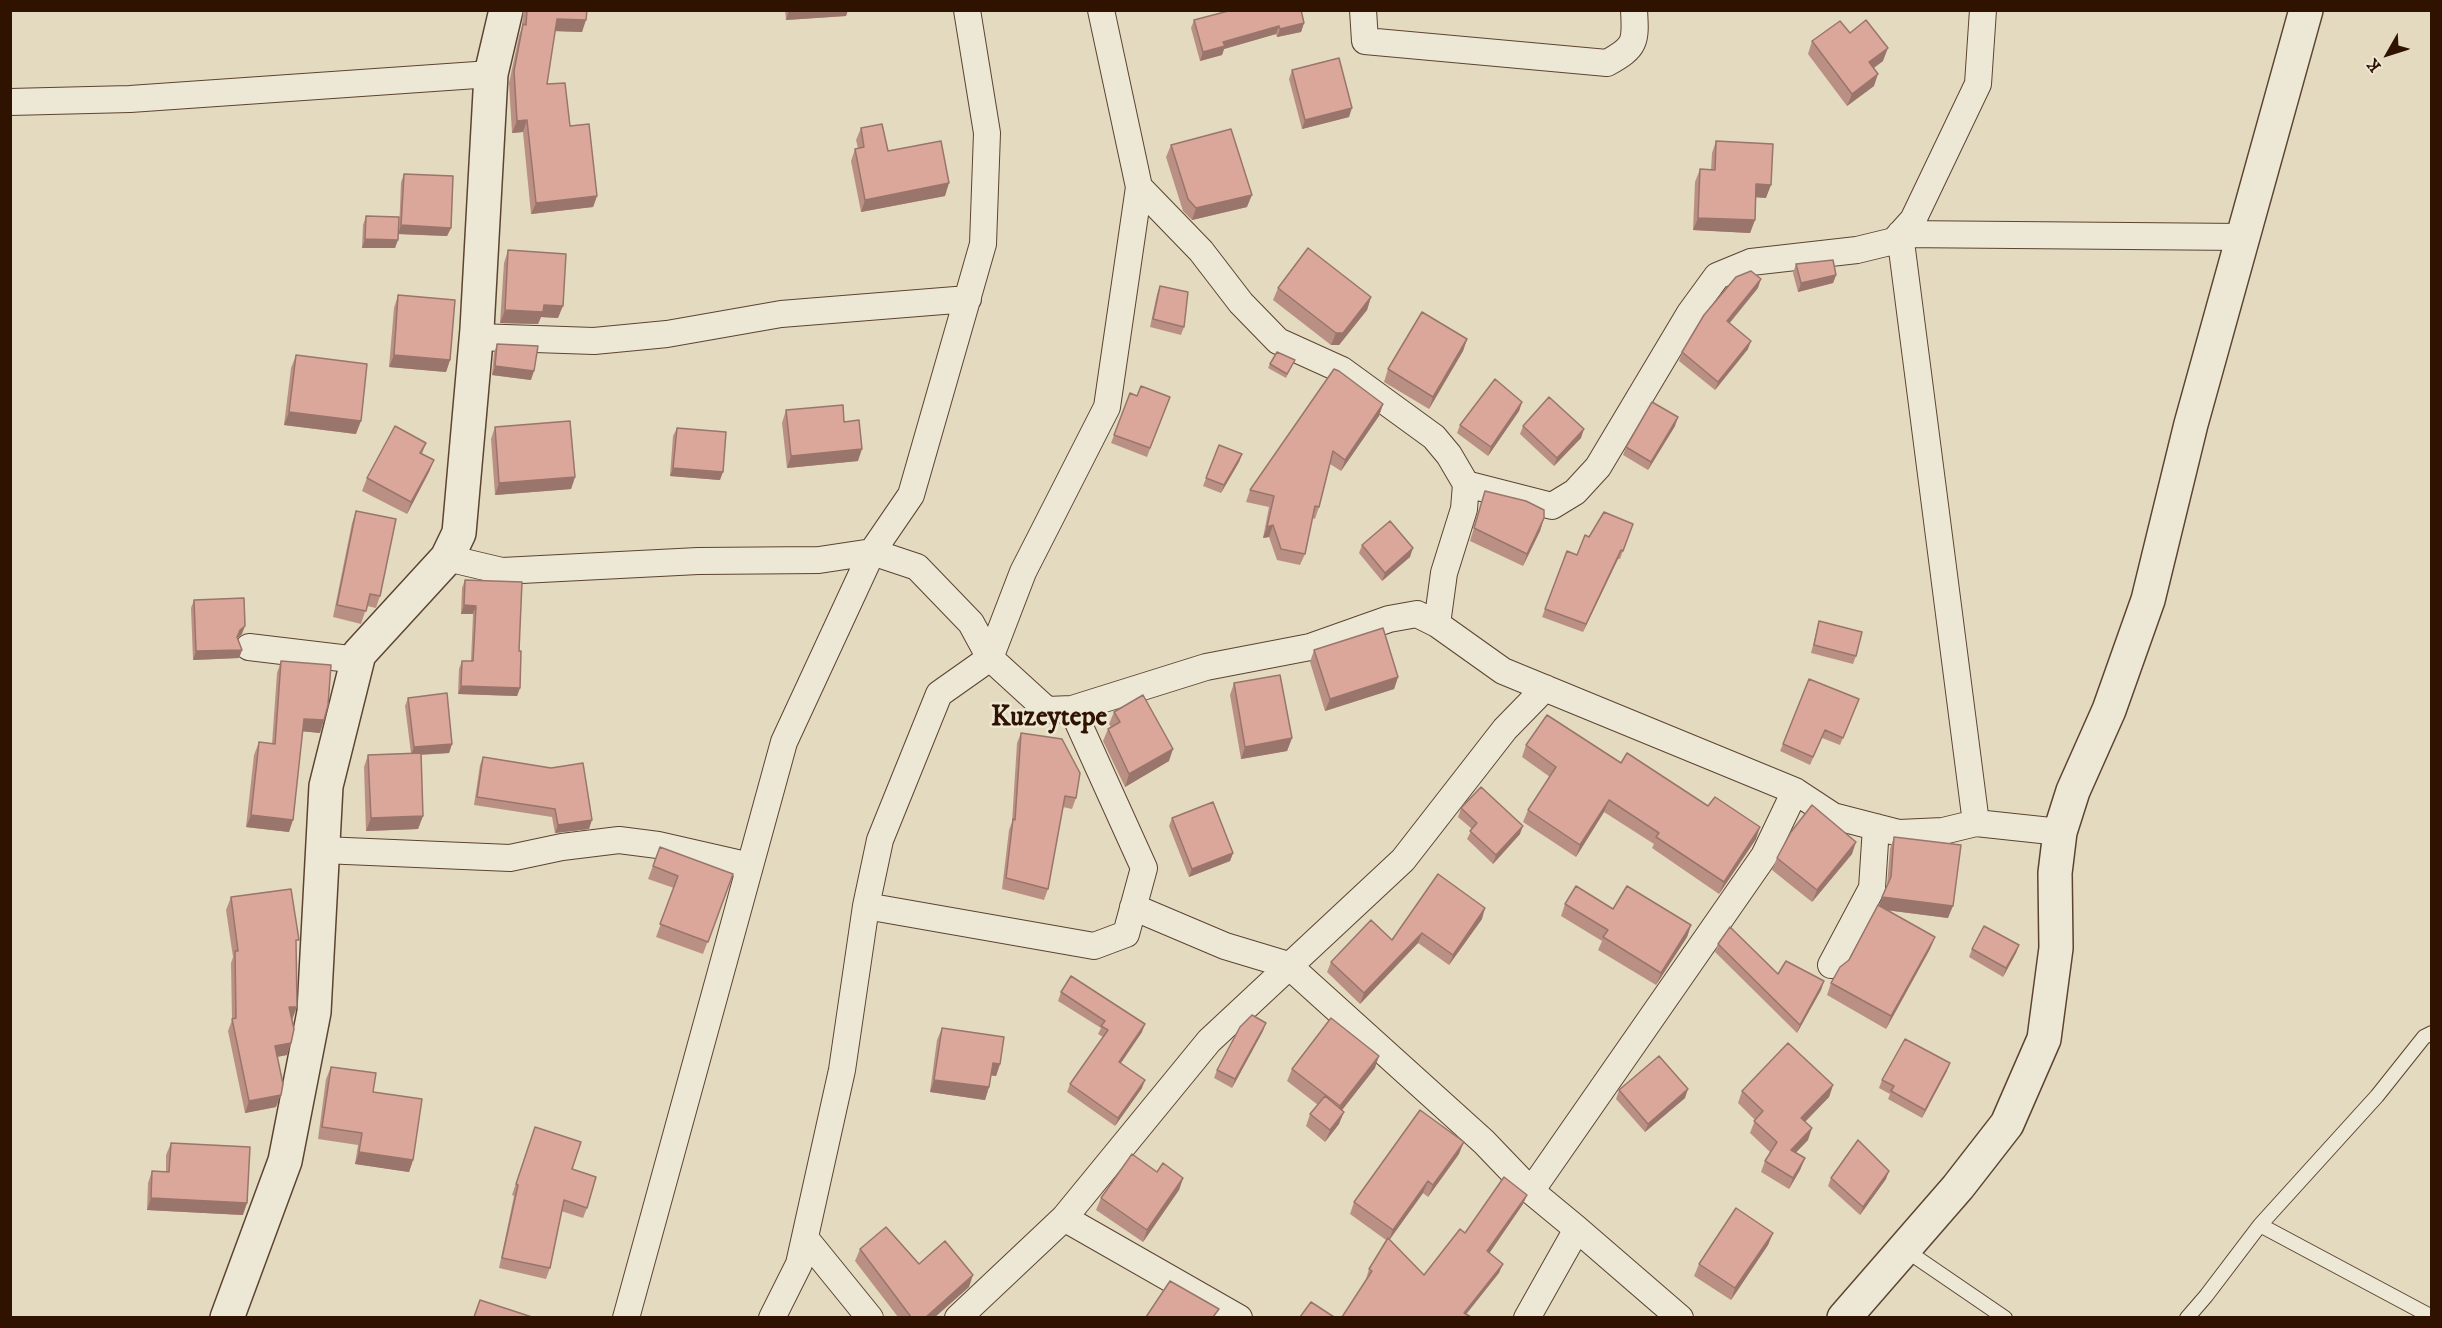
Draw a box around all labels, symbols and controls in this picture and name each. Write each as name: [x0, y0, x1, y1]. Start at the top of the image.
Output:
north arrow: [2358, 24, 2418, 84]
text: K: [2363, 55, 2385, 76]
district label: Kuzeytepe: [991, 702, 1107, 736]

